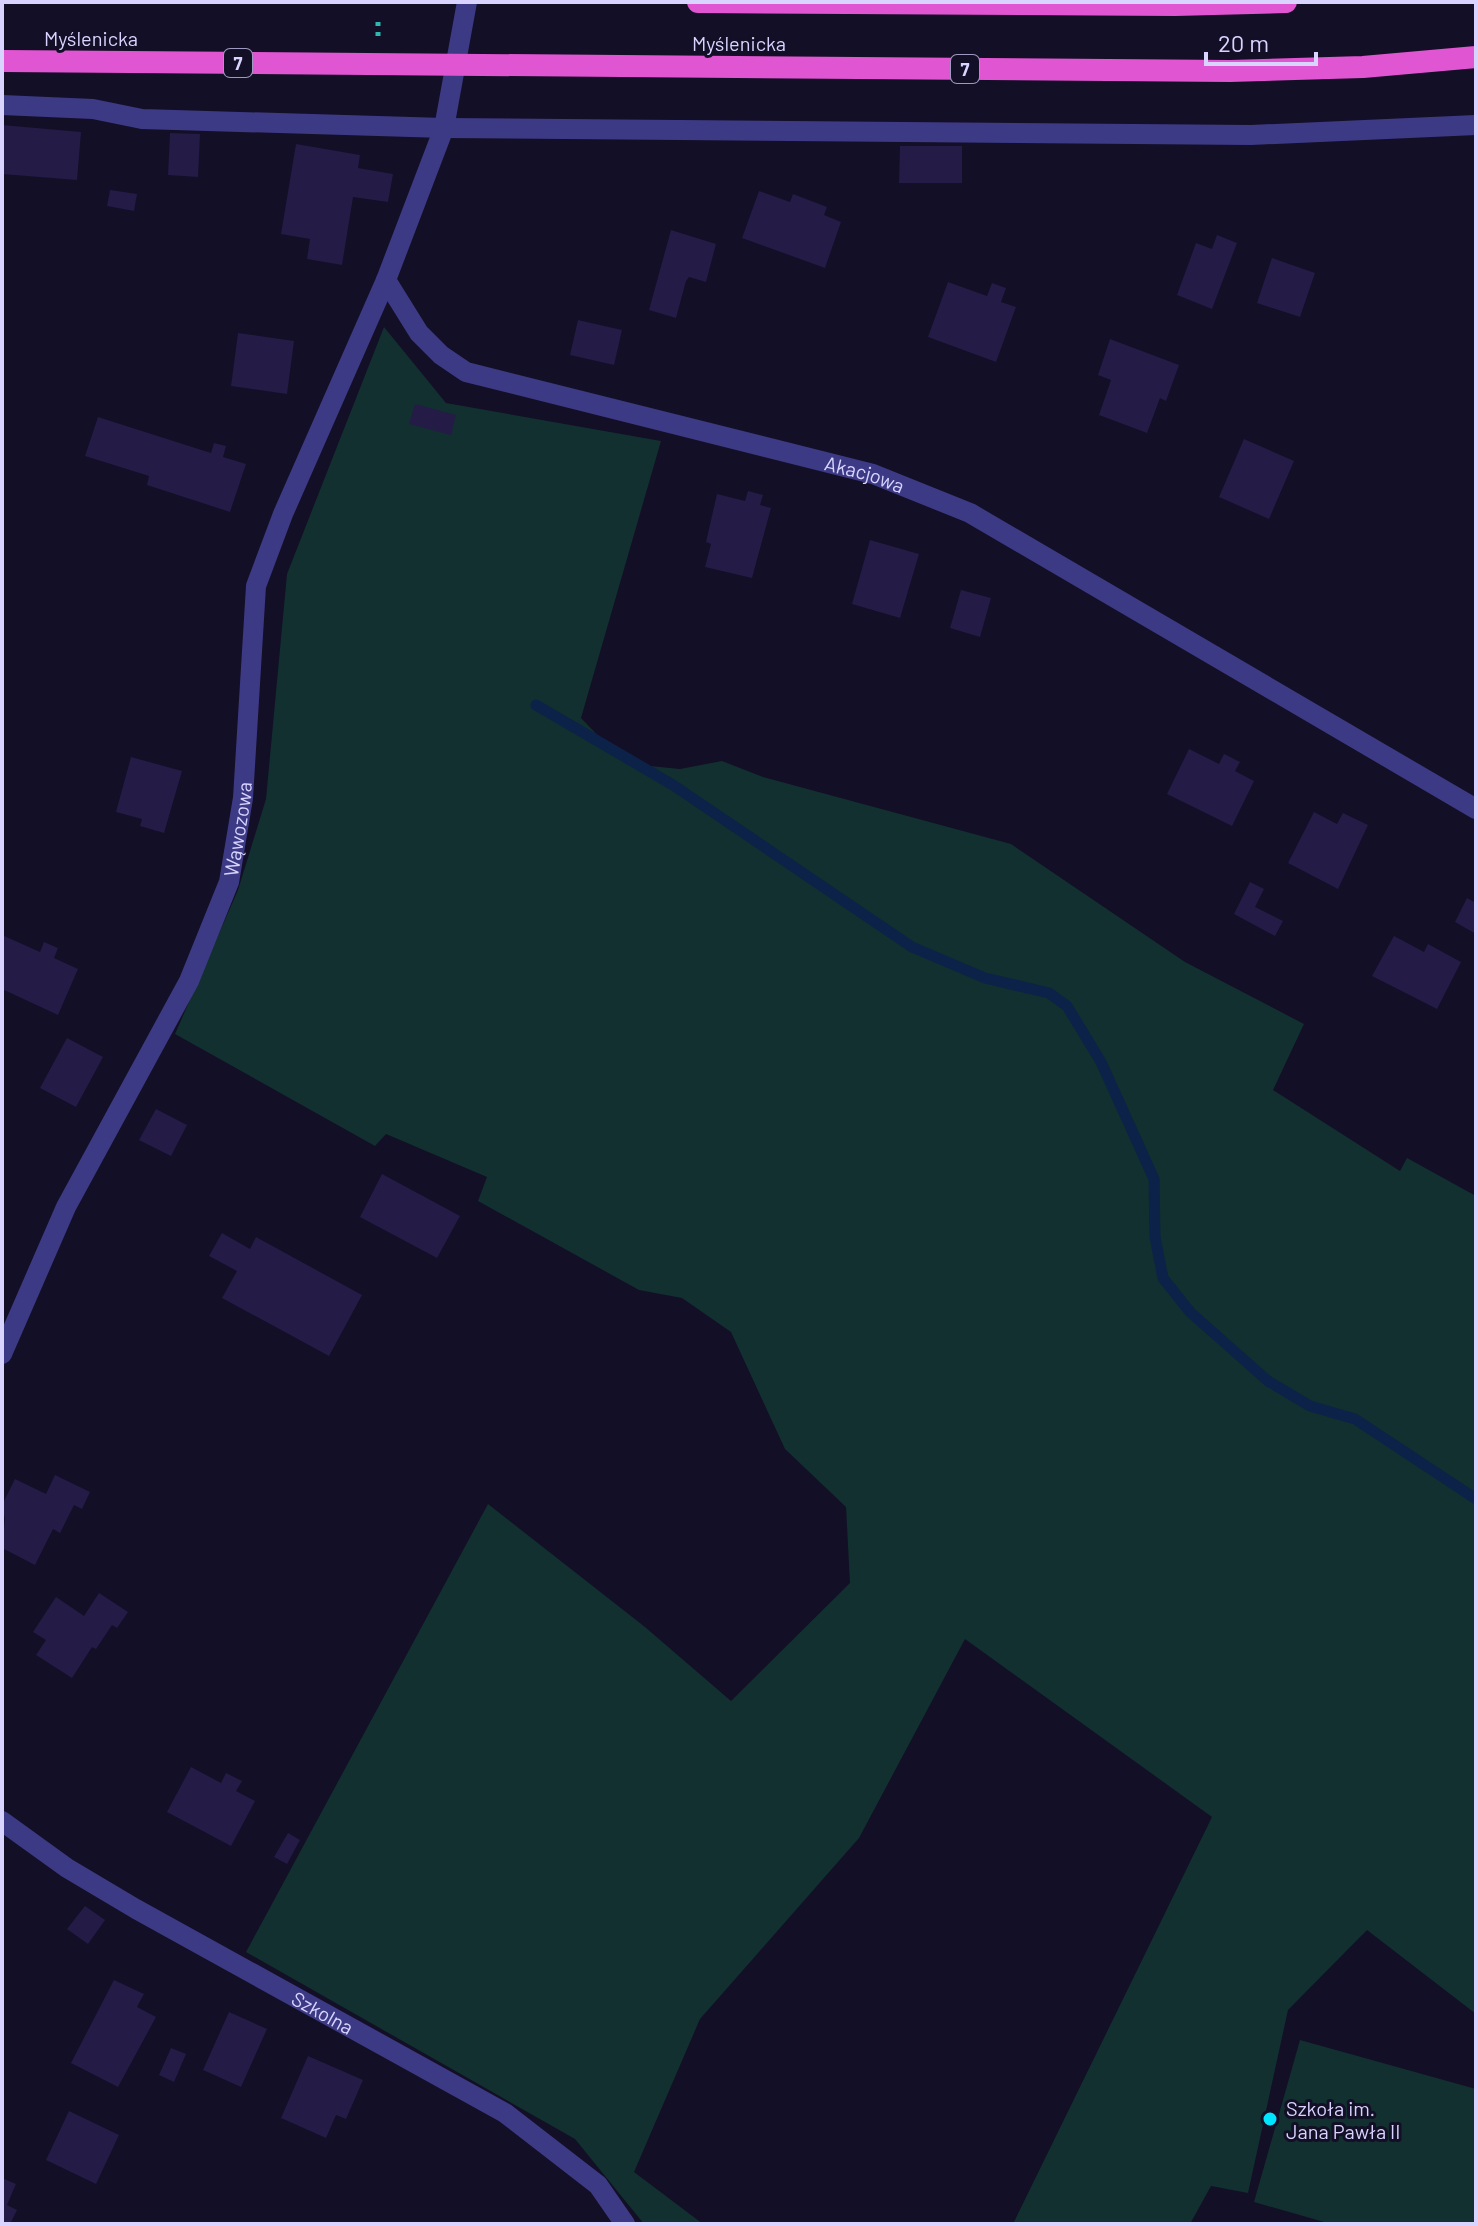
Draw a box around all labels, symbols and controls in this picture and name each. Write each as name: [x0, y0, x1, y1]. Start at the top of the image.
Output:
scale bar: [1206, 16, 1316, 66]
street label: Myślenicka: [44, 26, 138, 50]
text: 20 m: [1218, 28, 1269, 57]
street label: Myślenicka: [692, 31, 786, 55]
road number: 7: [224, 49, 252, 77]
road number: 7: [951, 55, 979, 83]
street label: Akacjowa: [822, 450, 908, 497]
street label: Wąwozowa: [218, 781, 256, 878]
street label: Szkolna: [288, 1986, 358, 2039]
place label: Szkoła im. Jana Pawła II: [1286, 2096, 1400, 2143]
marker: Szkoła im. Jana Pawła II: [1261, 2110, 1279, 2128]

